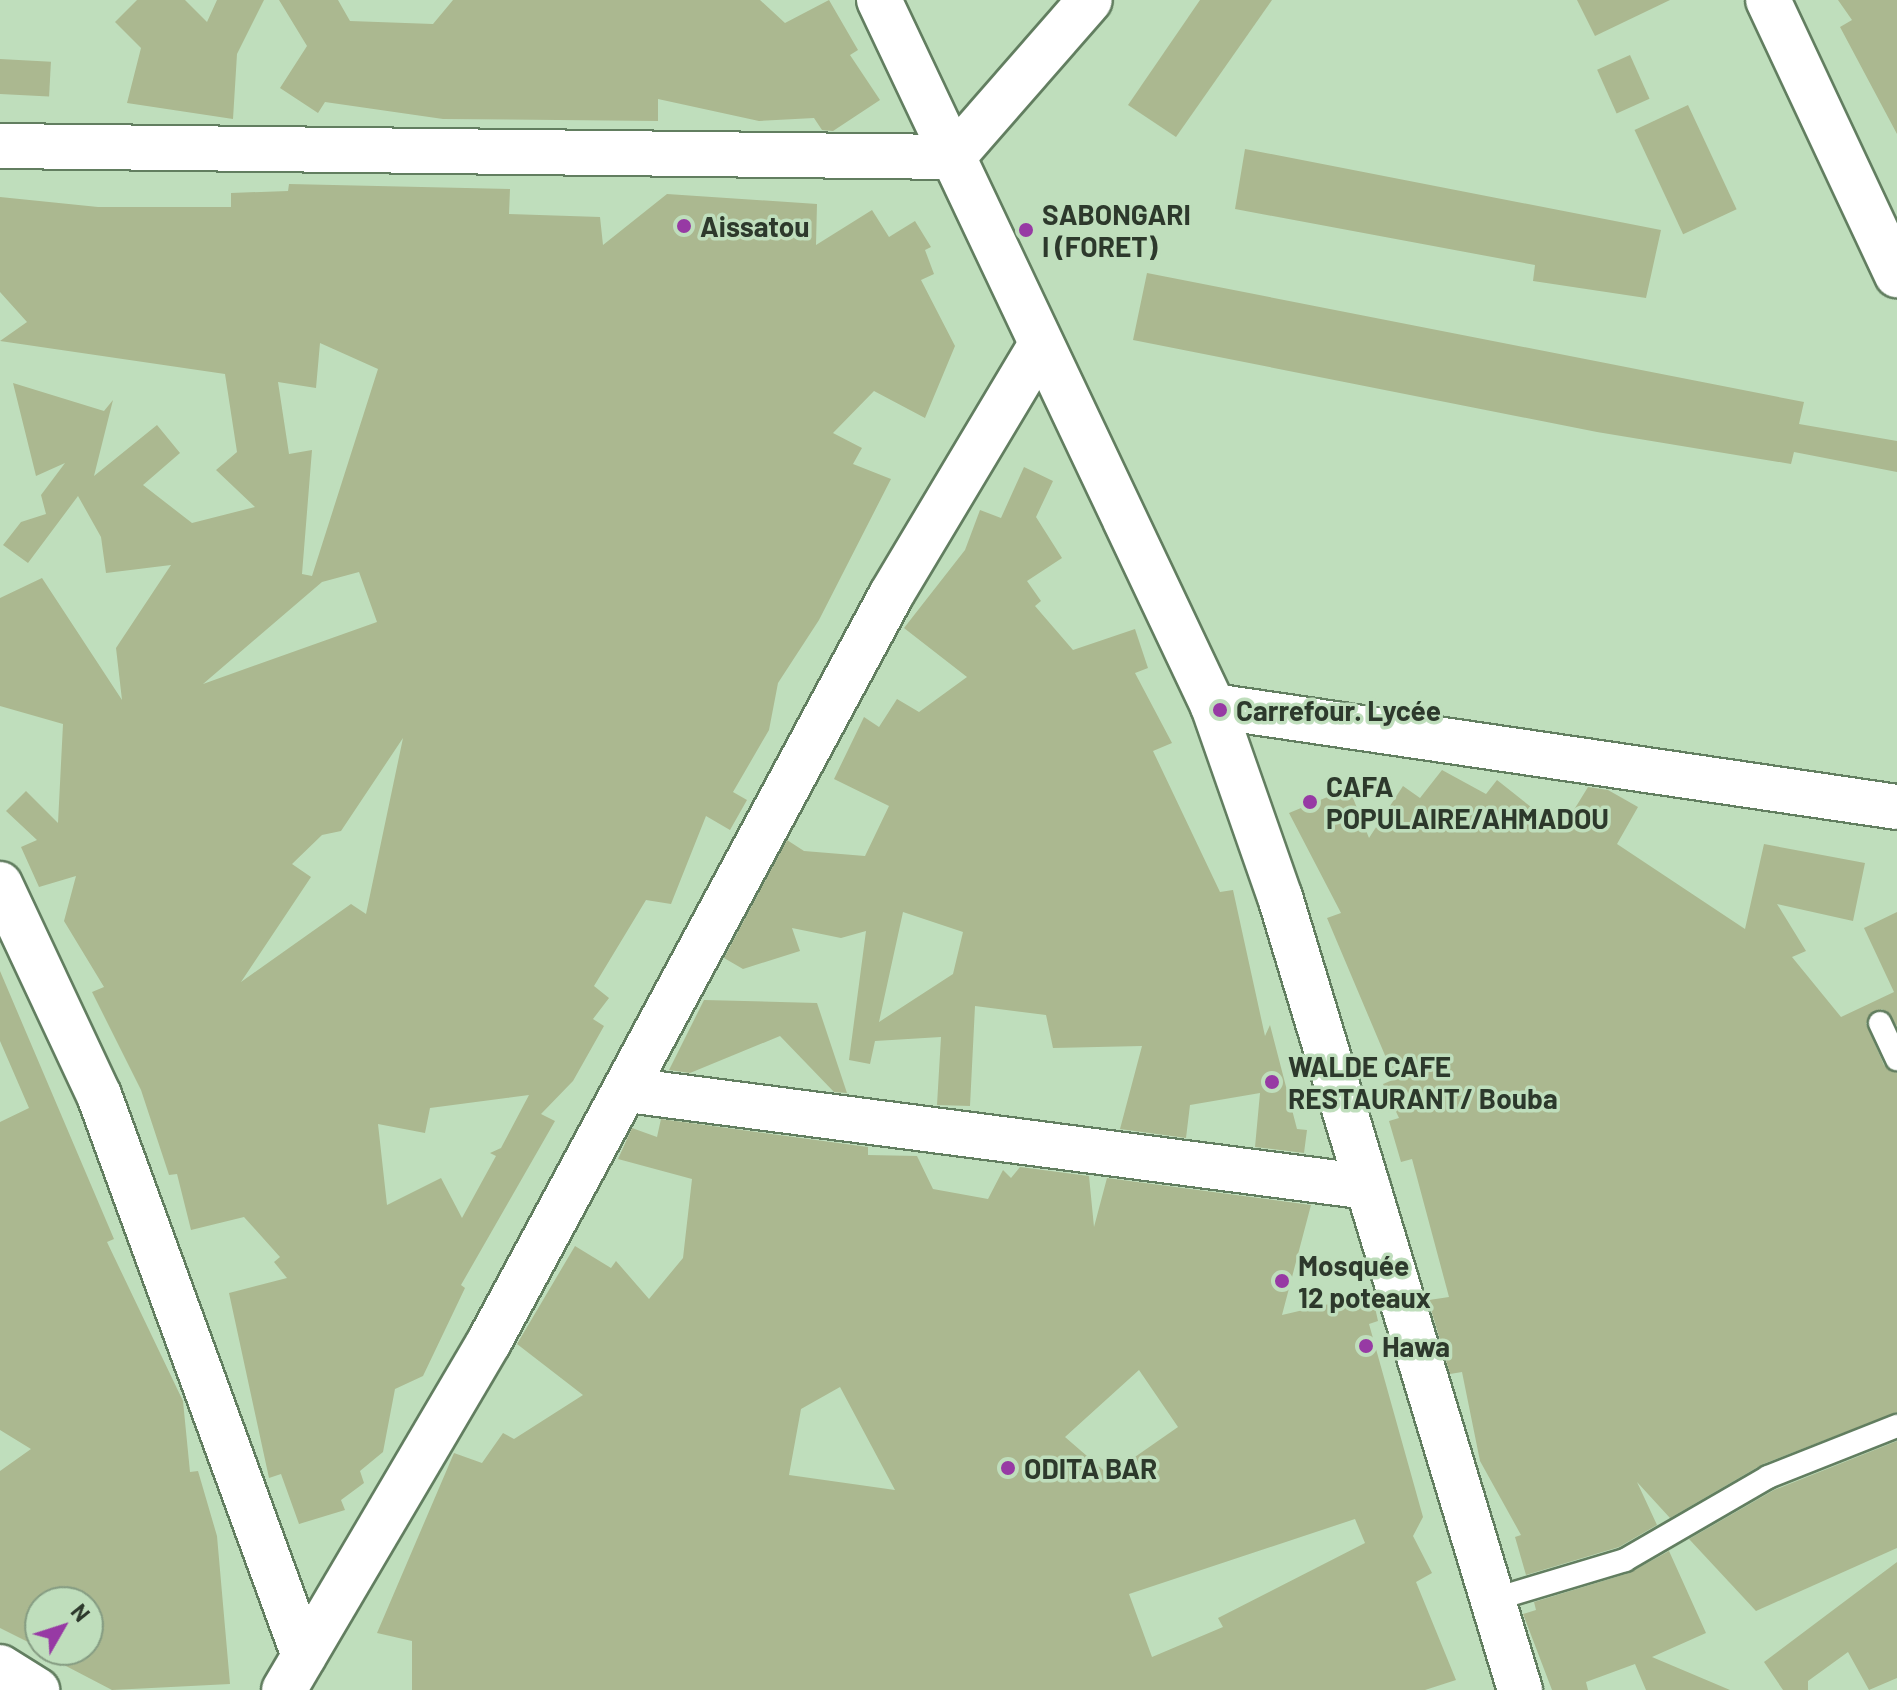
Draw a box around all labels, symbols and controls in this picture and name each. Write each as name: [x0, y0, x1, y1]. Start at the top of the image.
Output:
place label: SABONGARI I (FORET): [1042, 197, 1191, 263]
place label: Aissatou: [700, 209, 810, 243]
marker: Aissatou: [675, 217, 693, 235]
marker: SABONGARI I (FORET): [1017, 221, 1035, 239]
place label: Carrefour. Lycée: [1236, 693, 1441, 727]
marker: Carrefour. Lycée: [1211, 701, 1229, 719]
place label: CAFA POPULAIRE/AHMADOU: [1326, 769, 1609, 835]
marker: CAFA POPULAIRE/AHMADOU: [1301, 793, 1319, 811]
place label: WALDE CAFE RESTAURANT/ Bouba: [1288, 1049, 1558, 1115]
marker: WALDE CAFE RESTAURANT/ Bouba: [1263, 1073, 1281, 1091]
place label: Mosquée 12 poteaux: [1298, 1248, 1431, 1314]
marker: Mosquée 12 poteaux: [1273, 1272, 1291, 1290]
place label: Hawa: [1382, 1329, 1450, 1363]
marker: Hawa: [1357, 1337, 1375, 1355]
place label: ODITA BAR: [1024, 1451, 1157, 1485]
marker: ODITA BAR: [999, 1459, 1017, 1477]
north arrow: [24, 1586, 104, 1666]
text: N: [66, 1598, 96, 1626]

